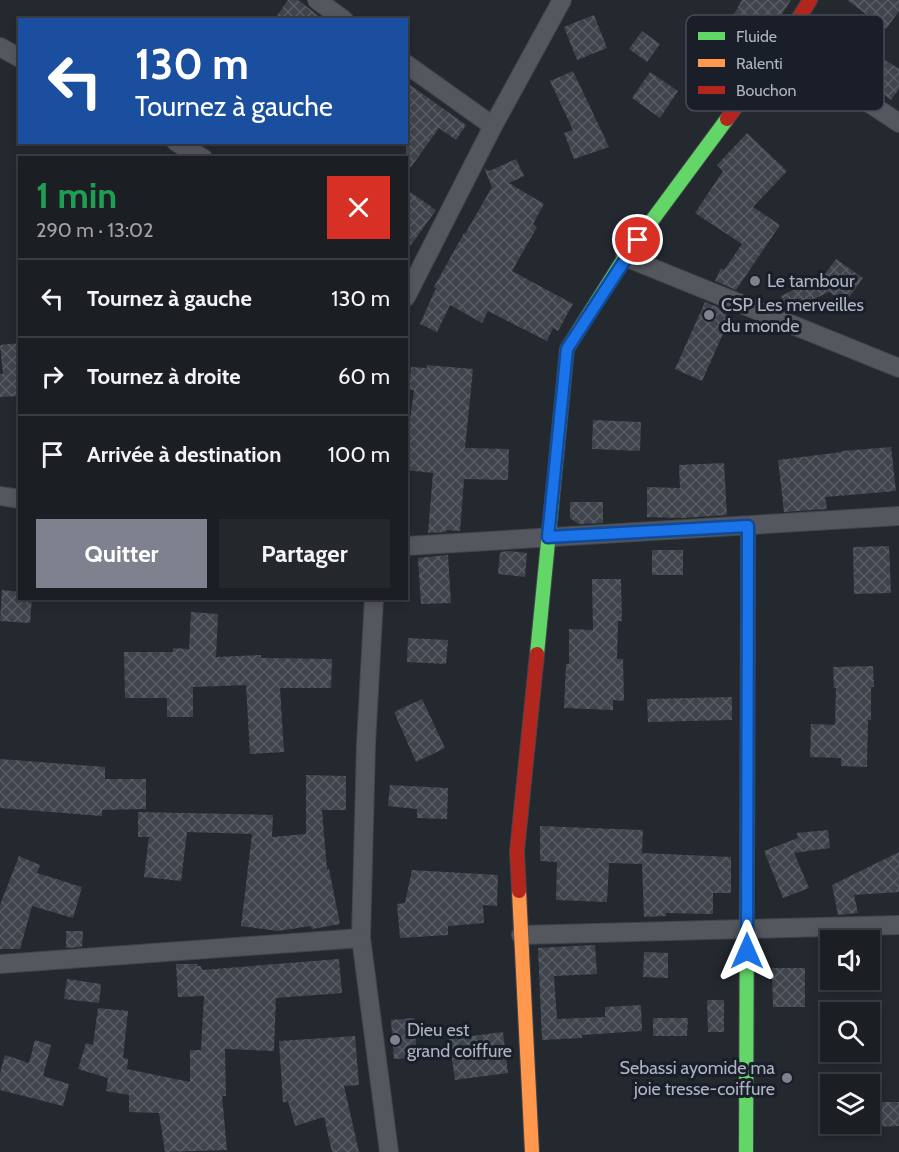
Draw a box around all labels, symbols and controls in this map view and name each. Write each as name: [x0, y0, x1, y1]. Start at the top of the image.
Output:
legend: [686, 15, 884, 111]
text: Fluide: [736, 27, 777, 46]
text: 130 m: [135, 38, 249, 90]
icon: left: [36, 42, 114, 120]
text: Ralenti: [736, 54, 783, 73]
text: Bouchon: [736, 81, 796, 100]
text: Tournez à gauche: [135, 90, 333, 123]
text: 1 min: [36, 173, 117, 217]
button: close: [327, 176, 390, 239]
pin: [612, 214, 663, 265]
text: 290 m · 13:02: [36, 218, 154, 242]
icon: arrive: [621, 223, 654, 256]
place label: Le tambour: [767, 270, 855, 292]
marker: Le tambour: [748, 274, 762, 288]
icon: left: [36, 282, 69, 315]
text: Tournez à gauche: [87, 285, 252, 312]
text: 130 m: [331, 285, 390, 312]
place label: CSP Les merveilles du monde: [721, 294, 864, 337]
marker: CSP Les merveilles du monde: [702, 308, 716, 322]
icon: right: [36, 360, 69, 393]
text: Tournez à droite: [87, 363, 241, 390]
text: 60 m: [338, 363, 390, 390]
icon: arrive: [36, 438, 69, 471]
text: Arrivée à destination: [87, 441, 281, 468]
text: 100 m: [328, 441, 390, 468]
button: Quitter: [36, 519, 207, 588]
button: Partager: [219, 519, 390, 588]
position arrow: [715, 919, 779, 983]
map controls: [820, 930, 880, 1134]
button: sound: [820, 930, 880, 990]
button: search: [820, 1002, 880, 1062]
place label: Dieu est grand coiffure: [407, 1019, 512, 1062]
marker: Dieu est grand coiffure: [388, 1033, 402, 1047]
place label: Sebassi ayomide ma joie tresse-coiffure: [619, 1057, 775, 1100]
marker: Sebassi ayomide ma joie tresse-coiffure: [780, 1071, 794, 1085]
button: layers: [820, 1074, 880, 1134]

